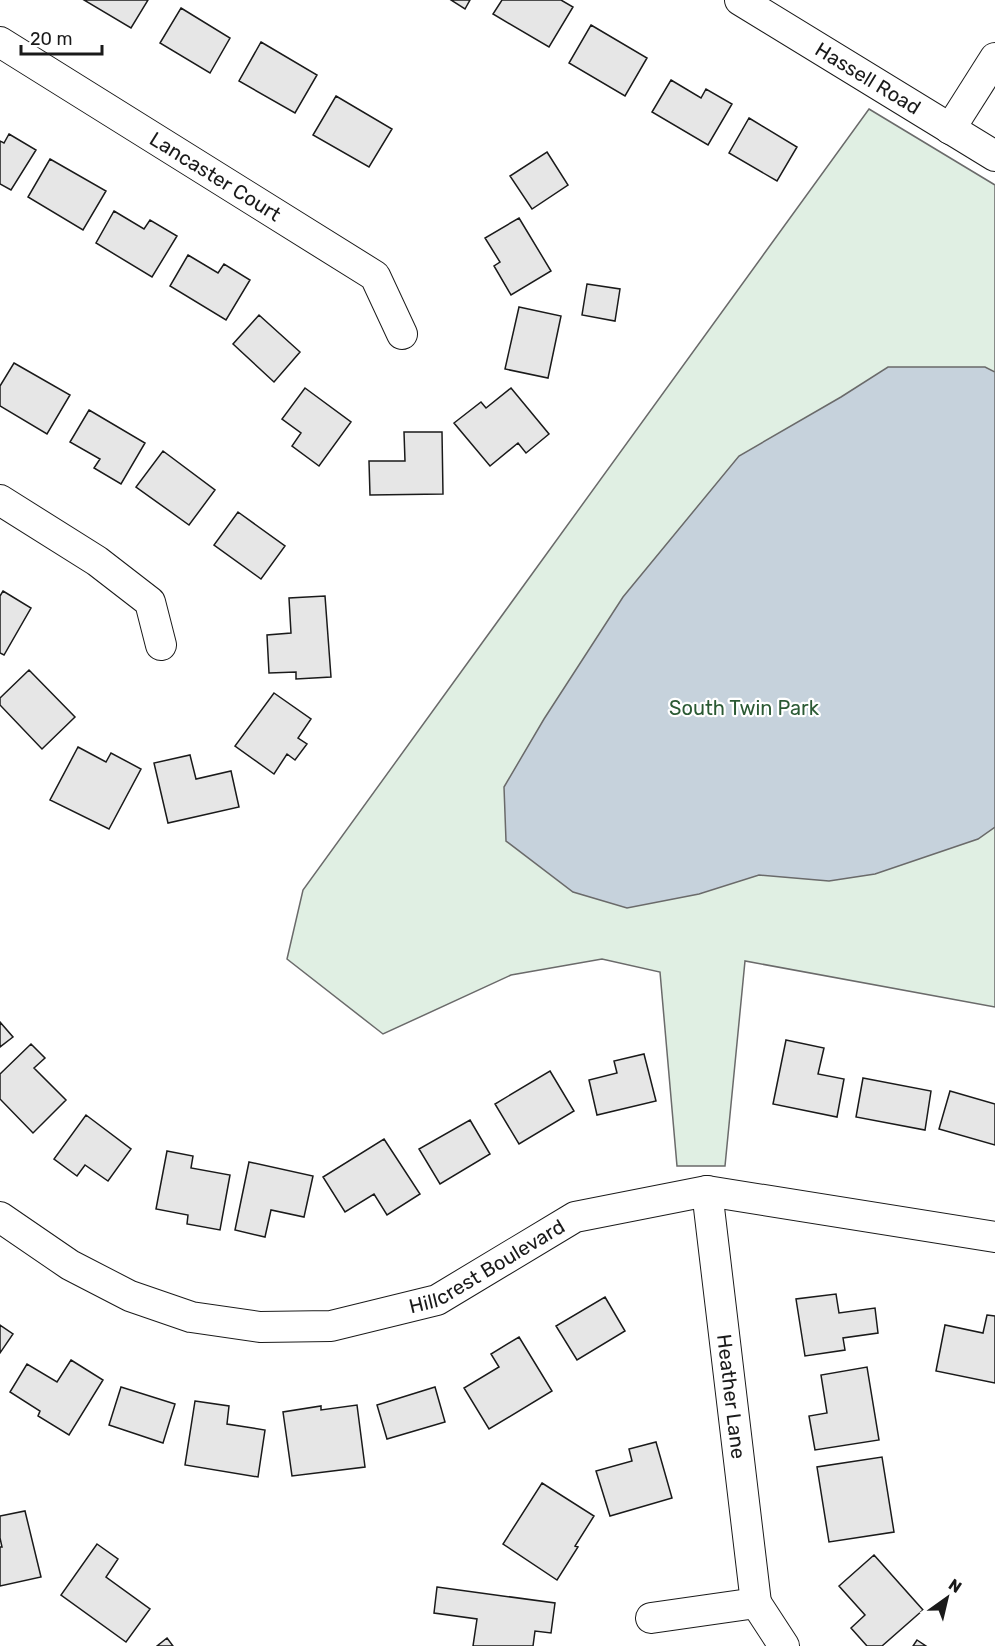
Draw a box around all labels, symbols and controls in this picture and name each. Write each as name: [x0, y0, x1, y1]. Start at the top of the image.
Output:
scale bar: [21, 18, 102, 56]
text: 20 m: [30, 28, 72, 50]
street label: Hassell Road: [811, 37, 925, 120]
street label: Lancaster Court: [145, 127, 286, 226]
park label: South Twin Park: [669, 696, 820, 720]
street label: Hillcrest Boulevard: [407, 1214, 569, 1318]
street label: Heather Lane: [712, 1333, 751, 1460]
north arrow: [917, 1568, 977, 1628]
text: N: [945, 1575, 965, 1597]

